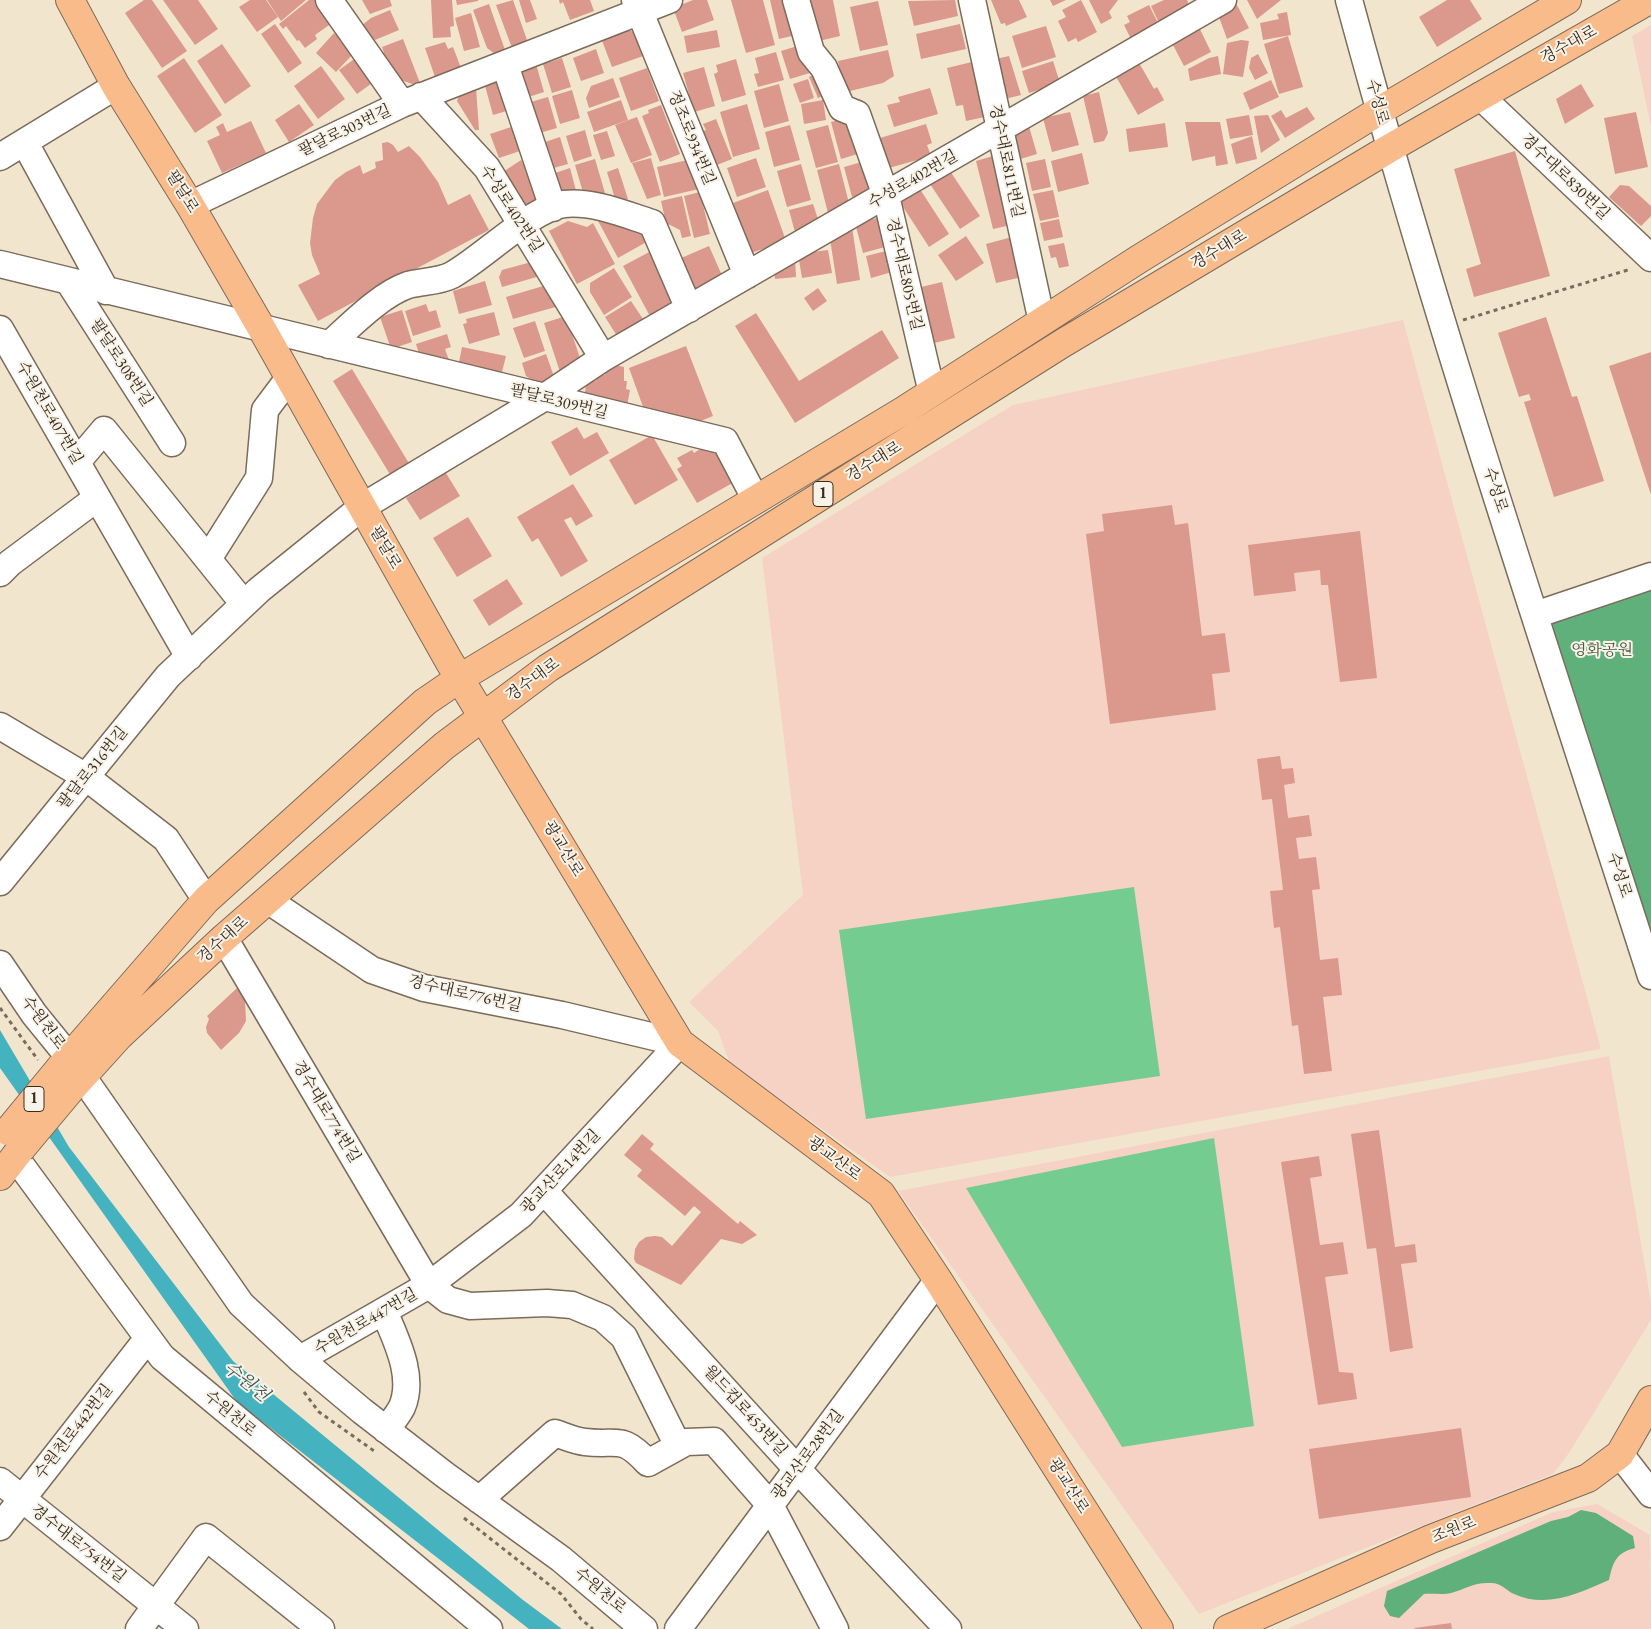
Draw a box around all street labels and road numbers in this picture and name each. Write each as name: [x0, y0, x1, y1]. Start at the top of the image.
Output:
street label: 경수대로: [1537, 22, 1601, 68]
street label: 수성로: [1362, 77, 1392, 127]
street label: 정조로934번길: [663, 88, 719, 188]
street label: 팔달로303번길: [295, 101, 395, 161]
street label: 경수대로811번길: [985, 102, 1027, 220]
street label: 경수대로830번길: [1517, 130, 1613, 224]
street label: 수성로402번길: [865, 147, 961, 213]
street label: 수성로402번길: [476, 162, 546, 256]
street label: 팔달로: [162, 167, 202, 217]
street label: 경수대로805번길: [882, 215, 926, 333]
street label: 경수대로: [1188, 226, 1250, 274]
street label: 팔달로308번길: [86, 316, 156, 410]
street label: 수원천로407번길: [12, 358, 86, 468]
street label: 팔달로309번길: [508, 381, 610, 423]
street label: 경수대로: [843, 437, 905, 487]
street label: 수성로: [1479, 465, 1511, 515]
road number: 1: [813, 482, 833, 506]
street label: 팔달로: [365, 523, 405, 573]
street label: 경수대로: [502, 654, 564, 706]
street label: 팔달로316번길: [54, 723, 132, 813]
street label: 광교산로: [539, 818, 587, 880]
street label: 수성로: [1603, 850, 1635, 900]
street label: 경수대로: [194, 912, 252, 968]
street label: 경수대로776번길: [406, 972, 524, 1016]
street label: 수원천로: [17, 993, 69, 1053]
street label: 경수대로774번길: [288, 1057, 364, 1167]
road number: 1: [24, 1086, 44, 1112]
street label: 광교산로14번길: [517, 1126, 605, 1218]
street label: 광교산로: [804, 1133, 864, 1185]
street label: 수원천로447번길: [311, 1285, 421, 1359]
street label: 월드컵로453번길: [699, 1362, 791, 1460]
street label: 수원천로442번길: [31, 1380, 117, 1484]
street label: 수원천로: [200, 1387, 260, 1441]
street label: 광교산로28번길: [768, 1406, 848, 1504]
street label: 광교산로: [1043, 1455, 1093, 1517]
street label: 경수대로754번길: [26, 1501, 130, 1587]
street label: 조원로: [1429, 1512, 1479, 1548]
street label: 수원천로: [570, 1564, 630, 1618]

